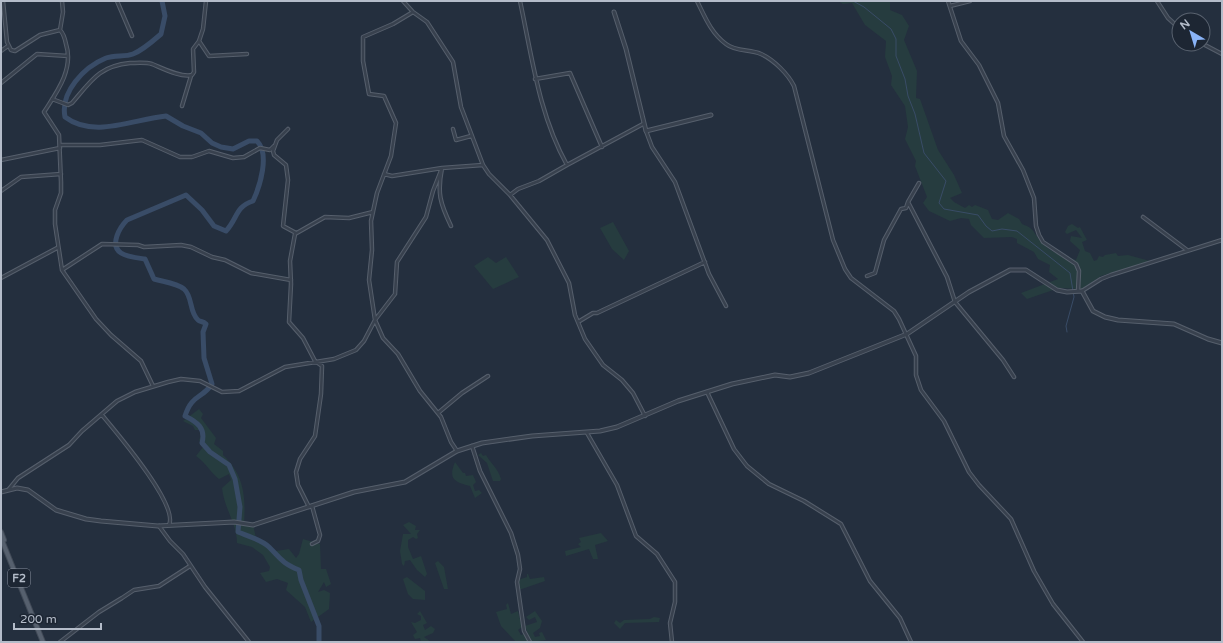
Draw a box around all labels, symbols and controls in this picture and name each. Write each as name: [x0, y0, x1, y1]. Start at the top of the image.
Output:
north arrow: [1171, 12, 1211, 52]
text: N: [1178, 17, 1193, 32]
road number: F2: [8, 569, 30, 587]
scale bar: [14, 605, 101, 631]
text: 200 m: [20, 612, 57, 626]

